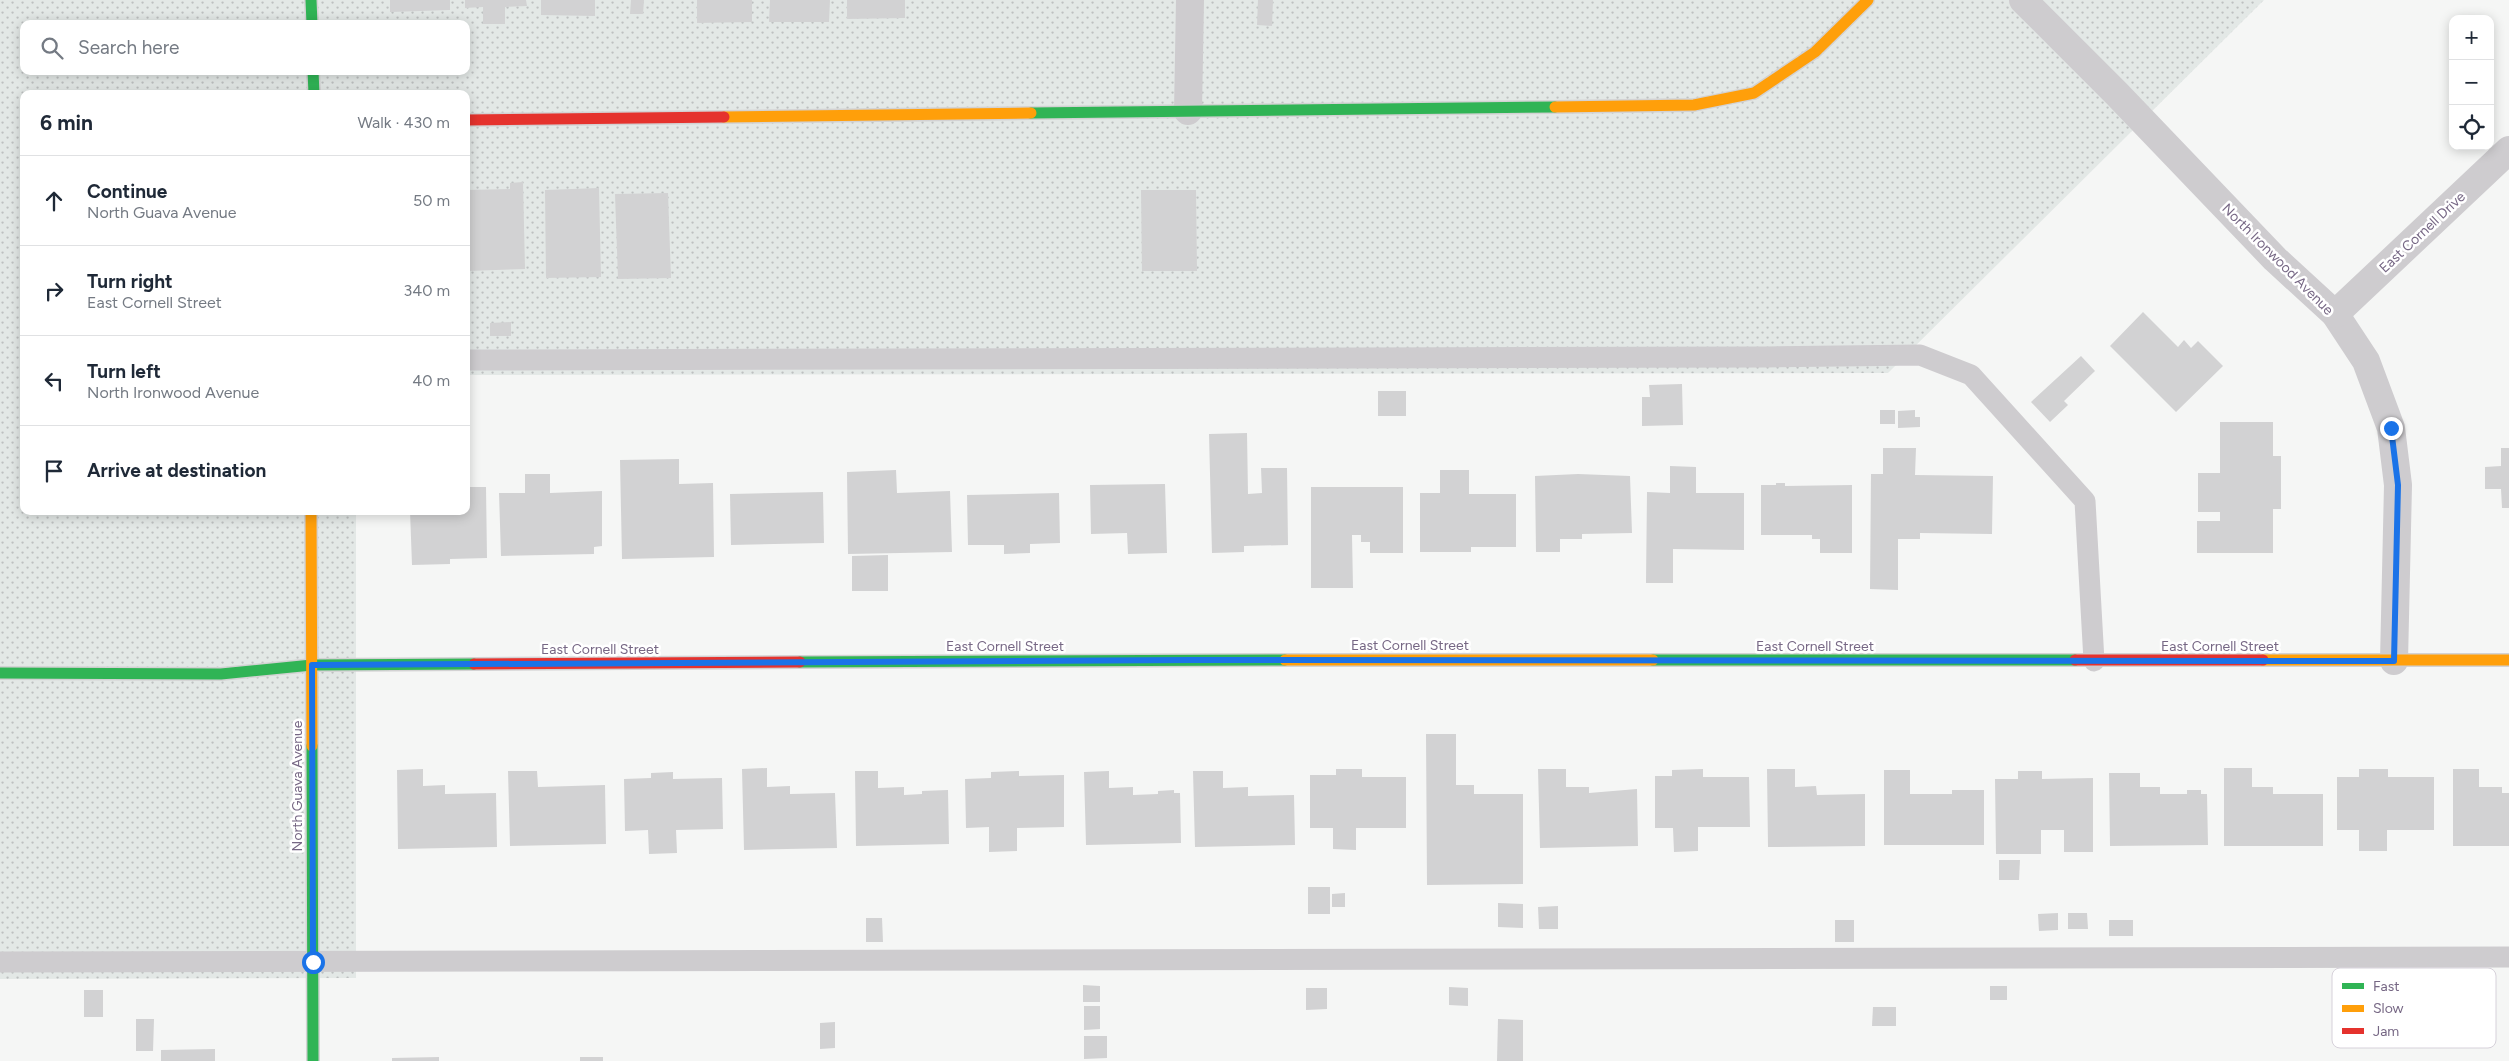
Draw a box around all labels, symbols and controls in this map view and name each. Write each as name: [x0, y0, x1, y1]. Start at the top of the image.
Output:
map controls: [2449, 15, 2494, 150]
button: +: [2449, 15, 2494, 60]
search box: [20, 20, 470, 75]
icon: search: [38, 34, 66, 62]
text: Search here: [78, 36, 180, 59]
button: −: [2449, 60, 2494, 105]
button: locate: [2449, 105, 2494, 150]
text: 6 min: [40, 110, 93, 135]
text: Walk · 430 m: [357, 113, 450, 132]
text: Continue: [87, 180, 167, 203]
icon: ahead: [40, 187, 68, 215]
street label: East Cornell Drive: [2376, 188, 2469, 276]
text: 50 m: [413, 191, 450, 210]
street label: North Ironwood Avenue: [2218, 200, 2337, 319]
text: North Guava Avenue: [87, 203, 236, 222]
text: Turn right: [87, 270, 173, 293]
icon: right: [40, 277, 68, 305]
text: 340 m: [404, 281, 450, 300]
text: East Cornell Street: [87, 293, 222, 312]
text: Turn left: [87, 360, 161, 383]
icon: left: [40, 367, 68, 395]
text: 40 m: [412, 371, 450, 390]
text: North Ironwood Avenue: [87, 383, 259, 402]
route end: [2380, 417, 2403, 440]
icon: arrive: [40, 457, 68, 485]
text: Arrive at destination: [87, 459, 266, 482]
street label: East Cornell Street: [1351, 637, 1469, 654]
street label: East Cornell Street: [946, 638, 1064, 655]
street label: East Cornell Street: [1756, 638, 1874, 655]
street label: East Cornell Street: [2161, 638, 2279, 655]
street label: East Cornell Street: [541, 641, 659, 658]
street label: North Guava Avenue: [289, 720, 306, 851]
route start: [302, 951, 325, 974]
legend: [2332, 968, 2496, 1048]
text: Fast: [2373, 978, 2399, 995]
text: Slow: [2373, 1000, 2404, 1017]
text: Jam: [2373, 1023, 2399, 1040]

